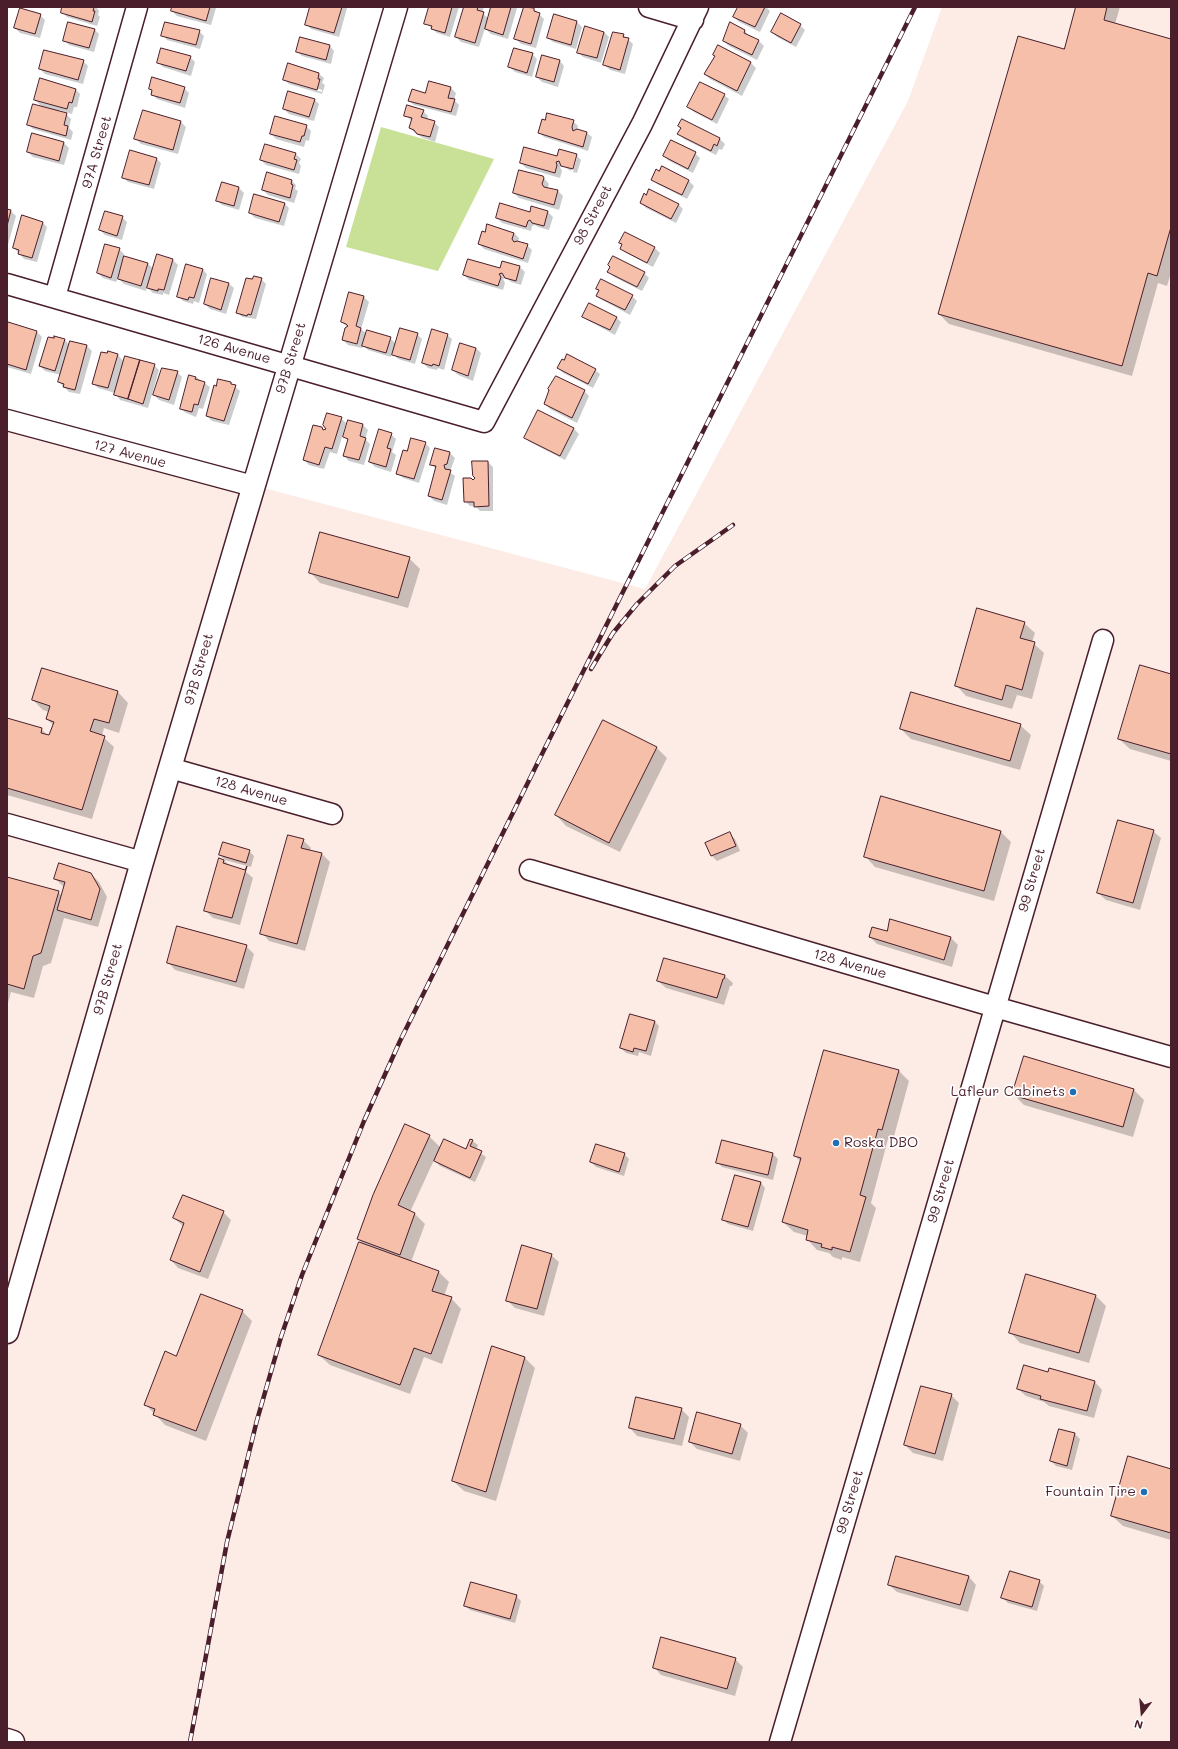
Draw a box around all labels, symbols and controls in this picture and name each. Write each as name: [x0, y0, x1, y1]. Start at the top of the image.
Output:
street label: 97A Street: [79, 114, 115, 190]
street label: 98 Street: [570, 182, 616, 248]
street label: 97B Street: [272, 320, 310, 396]
street label: 126 Avenue: [195, 331, 273, 367]
street label: 127 Avenue: [92, 436, 168, 472]
street label: 97B Street: [181, 631, 217, 707]
street label: 128 Avenue: [212, 773, 290, 809]
street label: 99 Street: [1015, 846, 1049, 914]
street label: 97B Street: [90, 941, 126, 1017]
street label: 128 Avenue: [811, 946, 889, 982]
place label: Lafleur Cabinets: [951, 1084, 1065, 1100]
marker: Lafleur Cabinets: [1068, 1087, 1078, 1097]
place label: Roska DBO: [844, 1135, 918, 1151]
marker: Roska DBO: [831, 1138, 841, 1148]
street label: 99 Street: [924, 1157, 958, 1225]
street label: 99 Street: [833, 1468, 867, 1536]
place label: Fountain Tire: [1045, 1484, 1136, 1500]
marker: Fountain Tire: [1139, 1487, 1149, 1497]
north arrow: [1122, 1693, 1162, 1733]
text: N: [1132, 1717, 1145, 1733]

